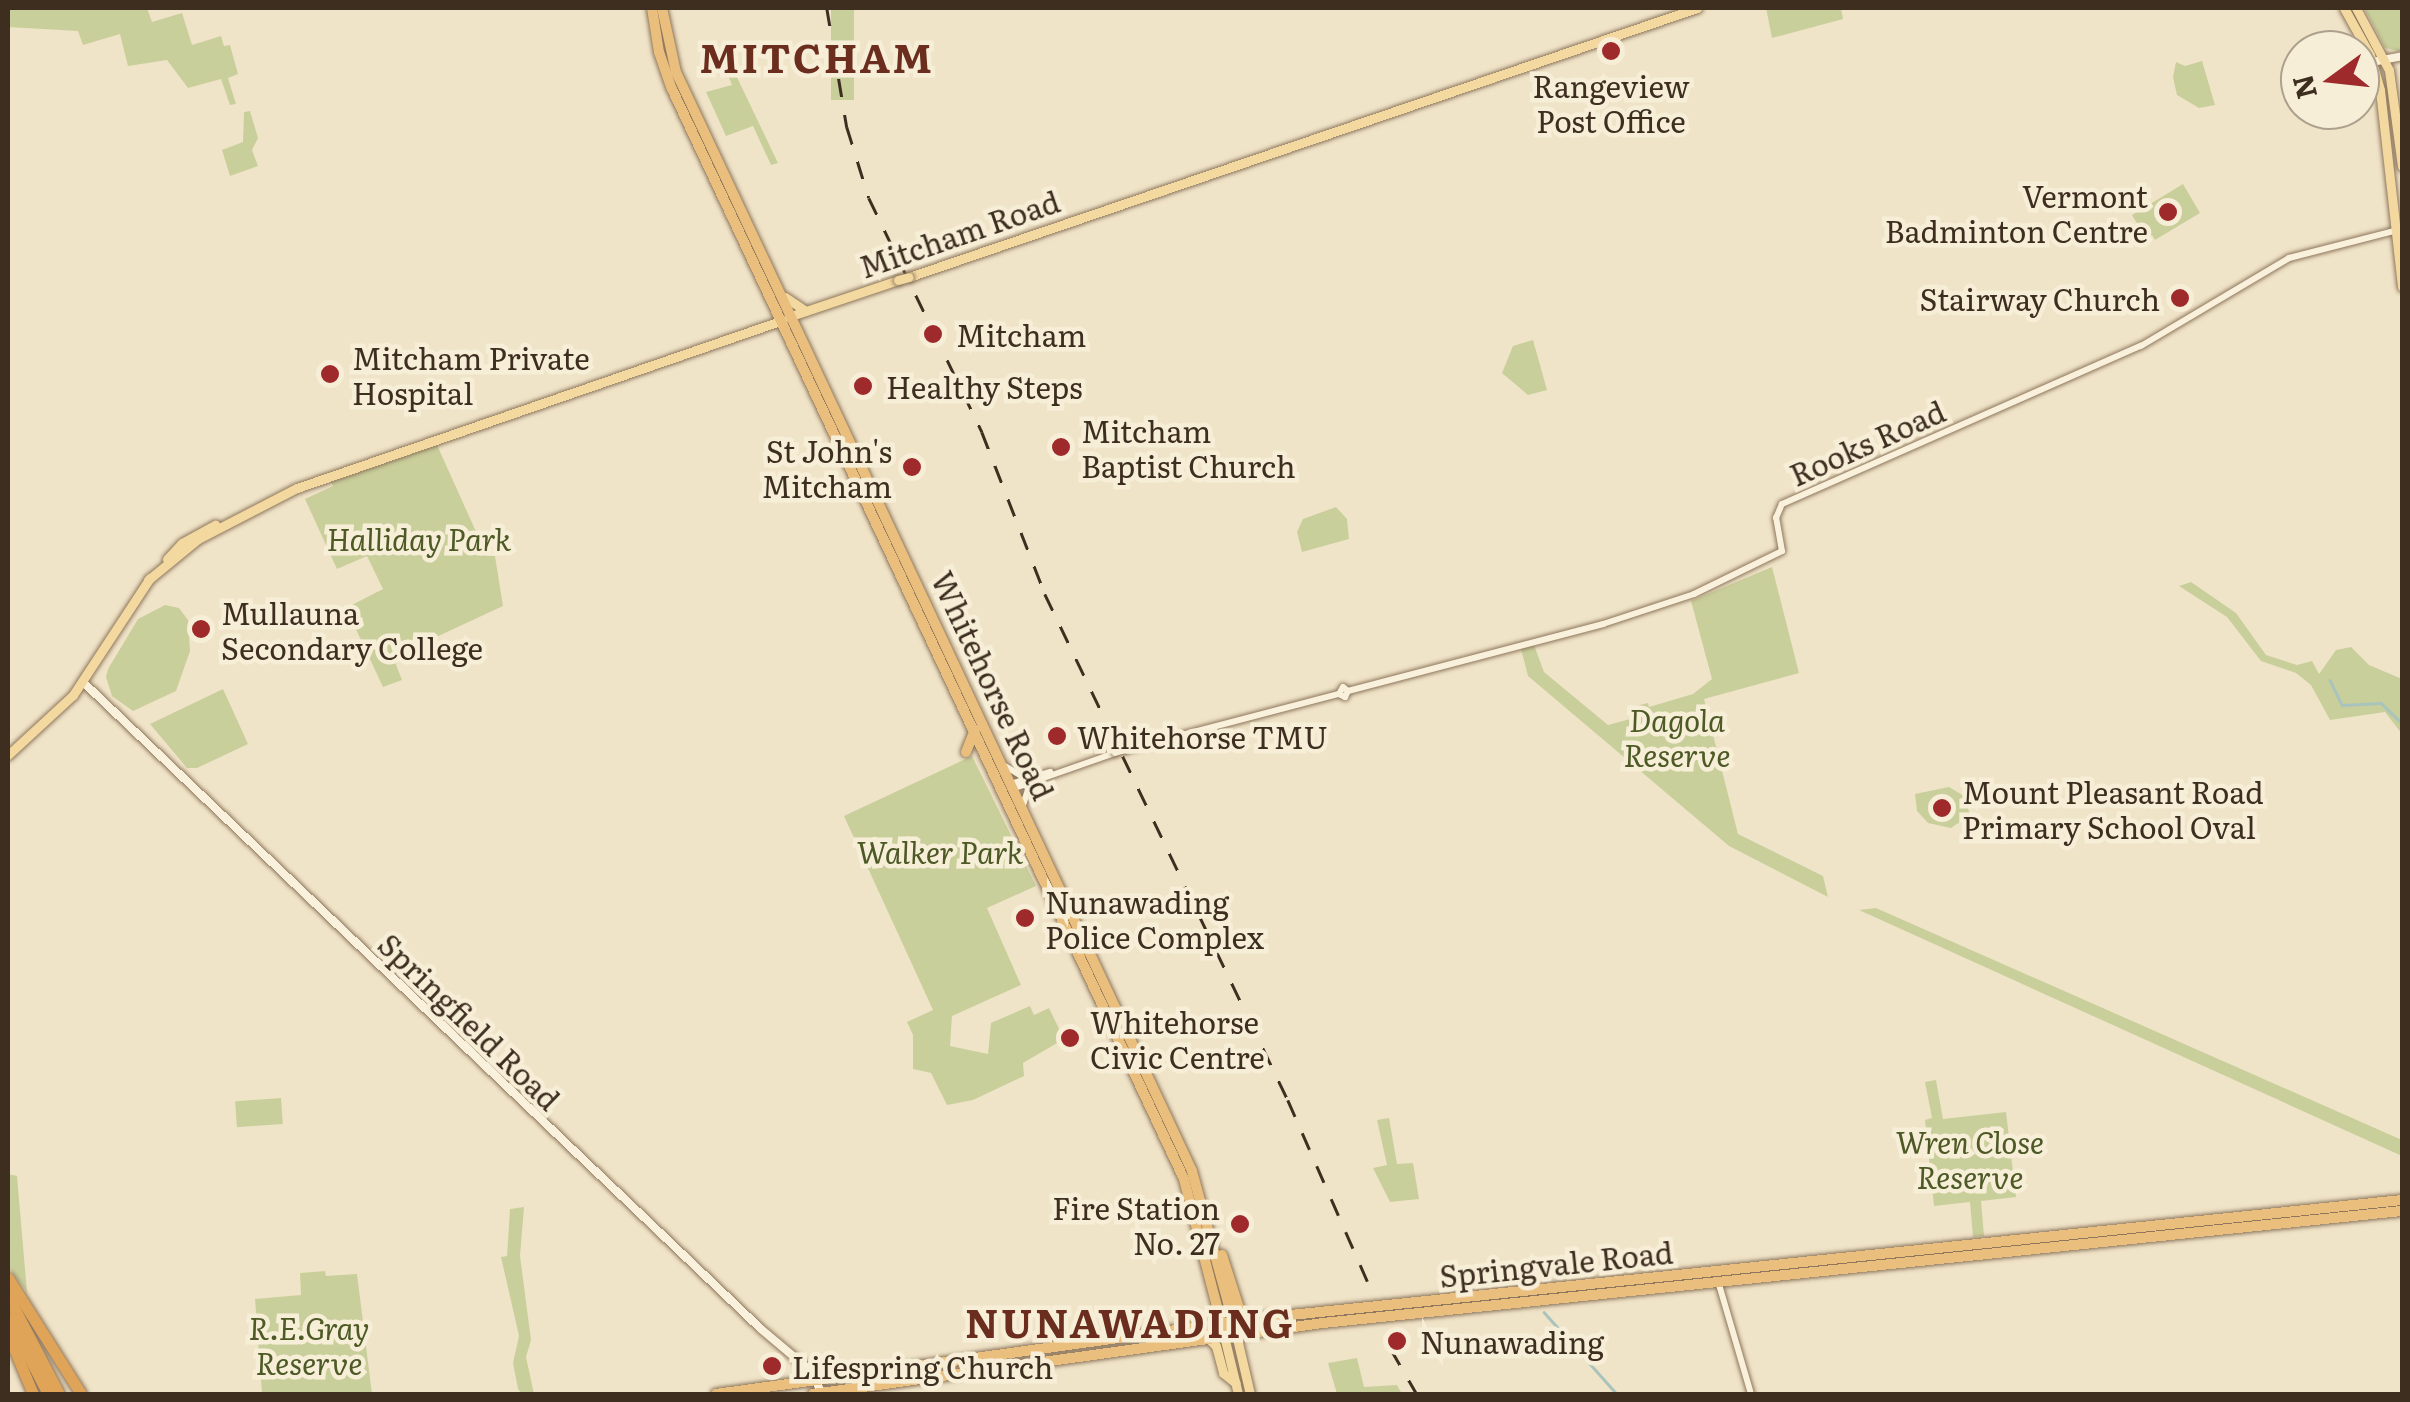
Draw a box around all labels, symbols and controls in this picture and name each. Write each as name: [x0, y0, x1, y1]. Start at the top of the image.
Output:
north arrow: [2280, 30, 2380, 130]
district label: MITCHAM: [699, 32, 935, 80]
marker: Rangeview Post Office: [1600, 40, 1622, 62]
place label: Rangeview Post Office: [1532, 67, 1690, 138]
text: N: [2280, 70, 2326, 104]
place label: Vermont Badminton Centre: [1885, 177, 2148, 248]
street label: Mitcham Road: [854, 182, 1064, 284]
marker: Vermont Badminton Centre: [2157, 201, 2179, 223]
place label: Stairway Church: [1920, 280, 2160, 316]
marker: Stairway Church: [2169, 287, 2191, 309]
place label: Mitcham: [956, 316, 1086, 352]
marker: Mitcham: [920, 321, 946, 347]
place label: Mitcham Private Hospital: [352, 339, 590, 410]
marker: Mitcham Private Hospital: [317, 361, 343, 387]
place label: Healthy Steps: [886, 368, 1082, 404]
marker: Healthy Steps: [850, 373, 876, 399]
street label: Rooks Road: [1784, 392, 1950, 492]
place label: Mitcham Baptist Church: [1081, 412, 1296, 482]
place label: St John's Mitcham: [762, 432, 892, 502]
marker: Mitcham Baptist Church: [1050, 436, 1072, 458]
marker: St John's Mitcham: [901, 456, 923, 478]
park label: Halliday Park: [327, 520, 511, 556]
street label: Whitehorse Road: [925, 565, 1063, 805]
place label: Mullauna Secondary College: [221, 594, 483, 664]
marker: Mullauna Secondary College: [190, 618, 212, 640]
park label: Dagola Reserve: [1623, 701, 1731, 772]
place label: Whitehorse TMU: [1077, 718, 1328, 754]
marker: Whitehorse TMU: [1046, 725, 1068, 747]
place label: Mount Pleasant Road Primary School Oval: [1962, 773, 2264, 844]
marker: Mount Pleasant Road Primary School Oval: [1931, 797, 1953, 819]
park label: Walker Park: [857, 833, 1023, 869]
place label: Nunawading Police Complex: [1045, 883, 1264, 954]
marker: Nunawading Police Complex: [1014, 907, 1036, 929]
street label: Springfield Road: [372, 925, 568, 1117]
place label: Whitehorse Civic Centre: [1090, 1003, 1265, 1074]
marker: Whitehorse Civic Centre: [1059, 1027, 1081, 1049]
park label: Wren Close Reserve: [1896, 1123, 2044, 1194]
place label: Fire Station No. 27: [1052, 1189, 1220, 1260]
marker: Fire Station No. 27: [1229, 1213, 1251, 1235]
street label: Springvale Road: [1438, 1233, 1674, 1293]
district label: NUNAWADING: [965, 1297, 1295, 1345]
park label: R.E.Gray Reserve: [249, 1309, 369, 1380]
place label: Nunawading: [1420, 1323, 1604, 1359]
marker: Nunawading: [1384, 1328, 1410, 1354]
place label: Lifespring Church: [792, 1348, 1053, 1384]
marker: Lifespring Church: [761, 1355, 783, 1377]

